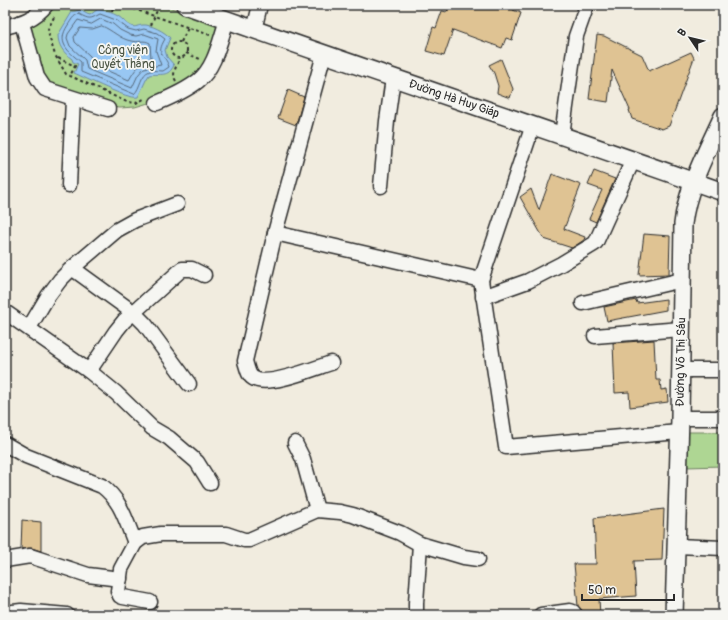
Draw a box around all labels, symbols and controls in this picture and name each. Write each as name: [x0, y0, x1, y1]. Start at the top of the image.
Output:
north arrow: [670, 18, 710, 58]
text: B: [675, 26, 689, 39]
park label: Công viên Quyết Thắng: [91, 43, 155, 72]
street label: Đường Hà Huy Giáp: [407, 76, 502, 122]
street label: Đường Võ Thị Sáu: [673, 317, 689, 407]
scale bar: [582, 576, 674, 602]
text: 50 m: [588, 583, 616, 598]

